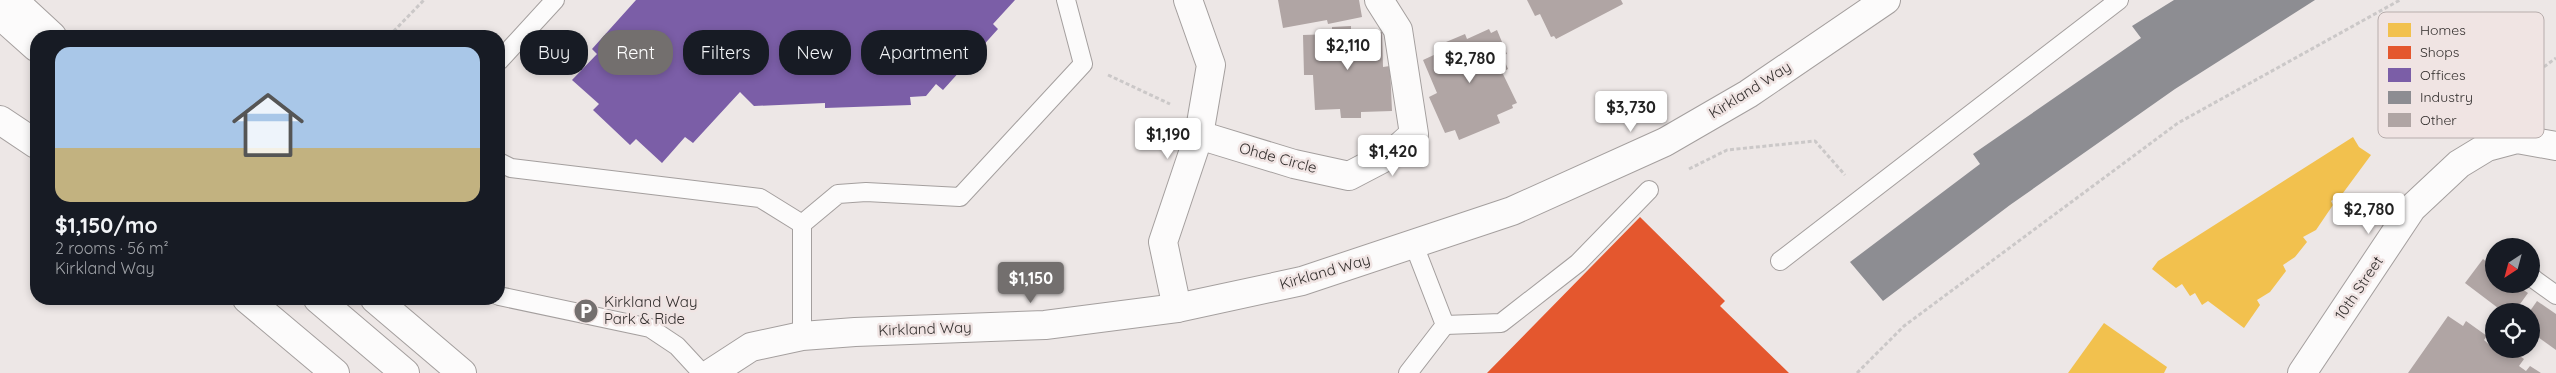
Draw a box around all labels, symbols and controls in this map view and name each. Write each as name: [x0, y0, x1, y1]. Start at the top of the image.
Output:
legend: [2378, 12, 2544, 138]
text: Homes: [2420, 21, 2466, 39]
pin: $2,110: [1307, 28, 1389, 71]
chip: Buy: [520, 30, 588, 75]
chip: Rent: [598, 30, 673, 75]
chip: Filters: [683, 30, 769, 75]
chip: New: [779, 30, 851, 75]
chip: Apartment: [861, 30, 987, 75]
text: $2,110: [1326, 35, 1370, 55]
pin: $2,780: [1429, 42, 1511, 84]
text: Shops: [2420, 43, 2459, 61]
text: $2,780: [1445, 48, 1495, 68]
street label: Kirkland Way: [1705, 57, 1794, 122]
text: Offices: [2420, 66, 2466, 84]
icon: home: [223, 80, 313, 170]
text: Industry: [2420, 88, 2473, 106]
pin: $3,730: [1590, 90, 1672, 133]
text: $3,730: [1606, 97, 1656, 117]
text: Other: [2420, 111, 2457, 129]
pin: $1,190: [1127, 118, 1209, 160]
text: $1,190: [1146, 124, 1190, 144]
pin: $1,420: [1352, 134, 1434, 177]
street label: Ohde Circle: [1237, 138, 1319, 177]
text: $1,420: [1369, 141, 1417, 161]
pin: $2,780: [2328, 192, 2410, 235]
text: $2,780: [2344, 199, 2394, 219]
text: $1,150/mo: [55, 212, 158, 238]
text: 2 rooms · 56 m²: [55, 238, 169, 258]
north arrow: [2485, 238, 2540, 292]
map controls: [2485, 238, 2540, 358]
street label: Kirkland Way: [1277, 250, 1372, 294]
street label: 10th Street: [2330, 252, 2387, 323]
text: Kirkland Way: [55, 258, 155, 278]
pin: $1,150: [990, 262, 1072, 304]
text: $1,150: [1009, 268, 1053, 288]
place label: Kirkland Way Park & Ride: [604, 292, 697, 328]
parking icon: Kirkland Way Park & Ride: [573, 298, 599, 324]
button: locate: [2485, 303, 2540, 358]
street label: Kirkland Way: [878, 317, 972, 340]

